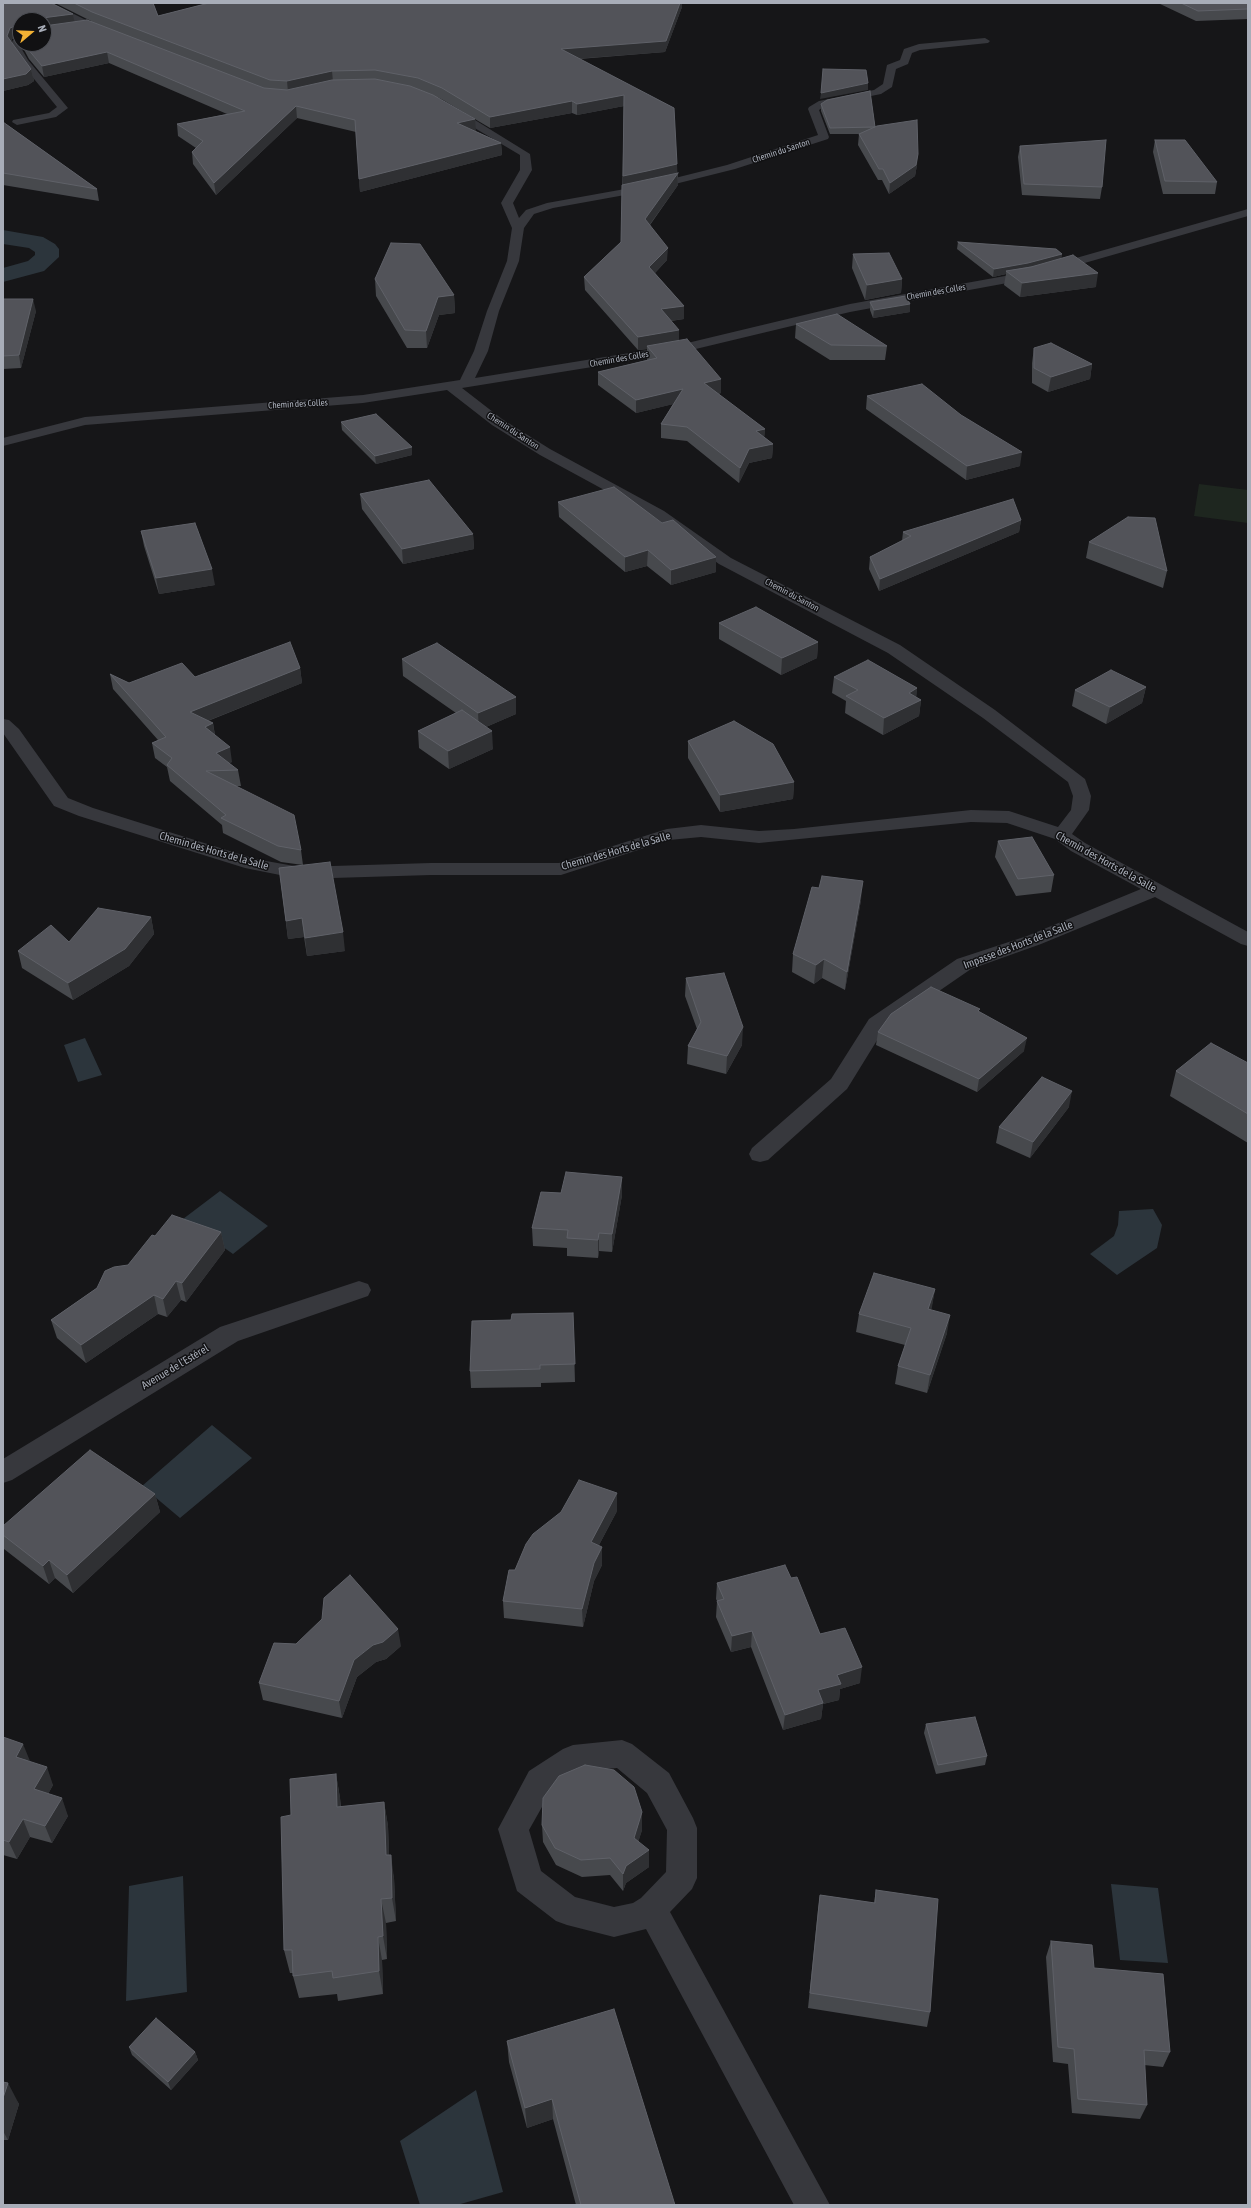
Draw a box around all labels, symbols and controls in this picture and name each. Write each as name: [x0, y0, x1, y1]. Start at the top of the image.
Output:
north arrow: [12, 12, 52, 52]
text: N: [36, 23, 49, 33]
street label: Chemin du Santon: [751, 137, 811, 165]
street label: Chemin des Colles: [906, 282, 966, 302]
street label: Chemin des Colles: [589, 349, 649, 369]
street label: Chemin des Colles: [268, 397, 328, 411]
street label: Chemin du Santon: [485, 410, 541, 452]
street label: Chemin du Santon: [763, 576, 821, 614]
street label: Chemin des Horts de la Salle: [158, 829, 270, 873]
street label: Chemin des Horts de la Salle: [560, 829, 672, 873]
street label: Chemin des Horts de la Salle: [1053, 829, 1159, 895]
street label: Impasse des Horts de la Salle: [962, 918, 1074, 972]
street label: Avenue de l'Estérel: [139, 1342, 211, 1392]

